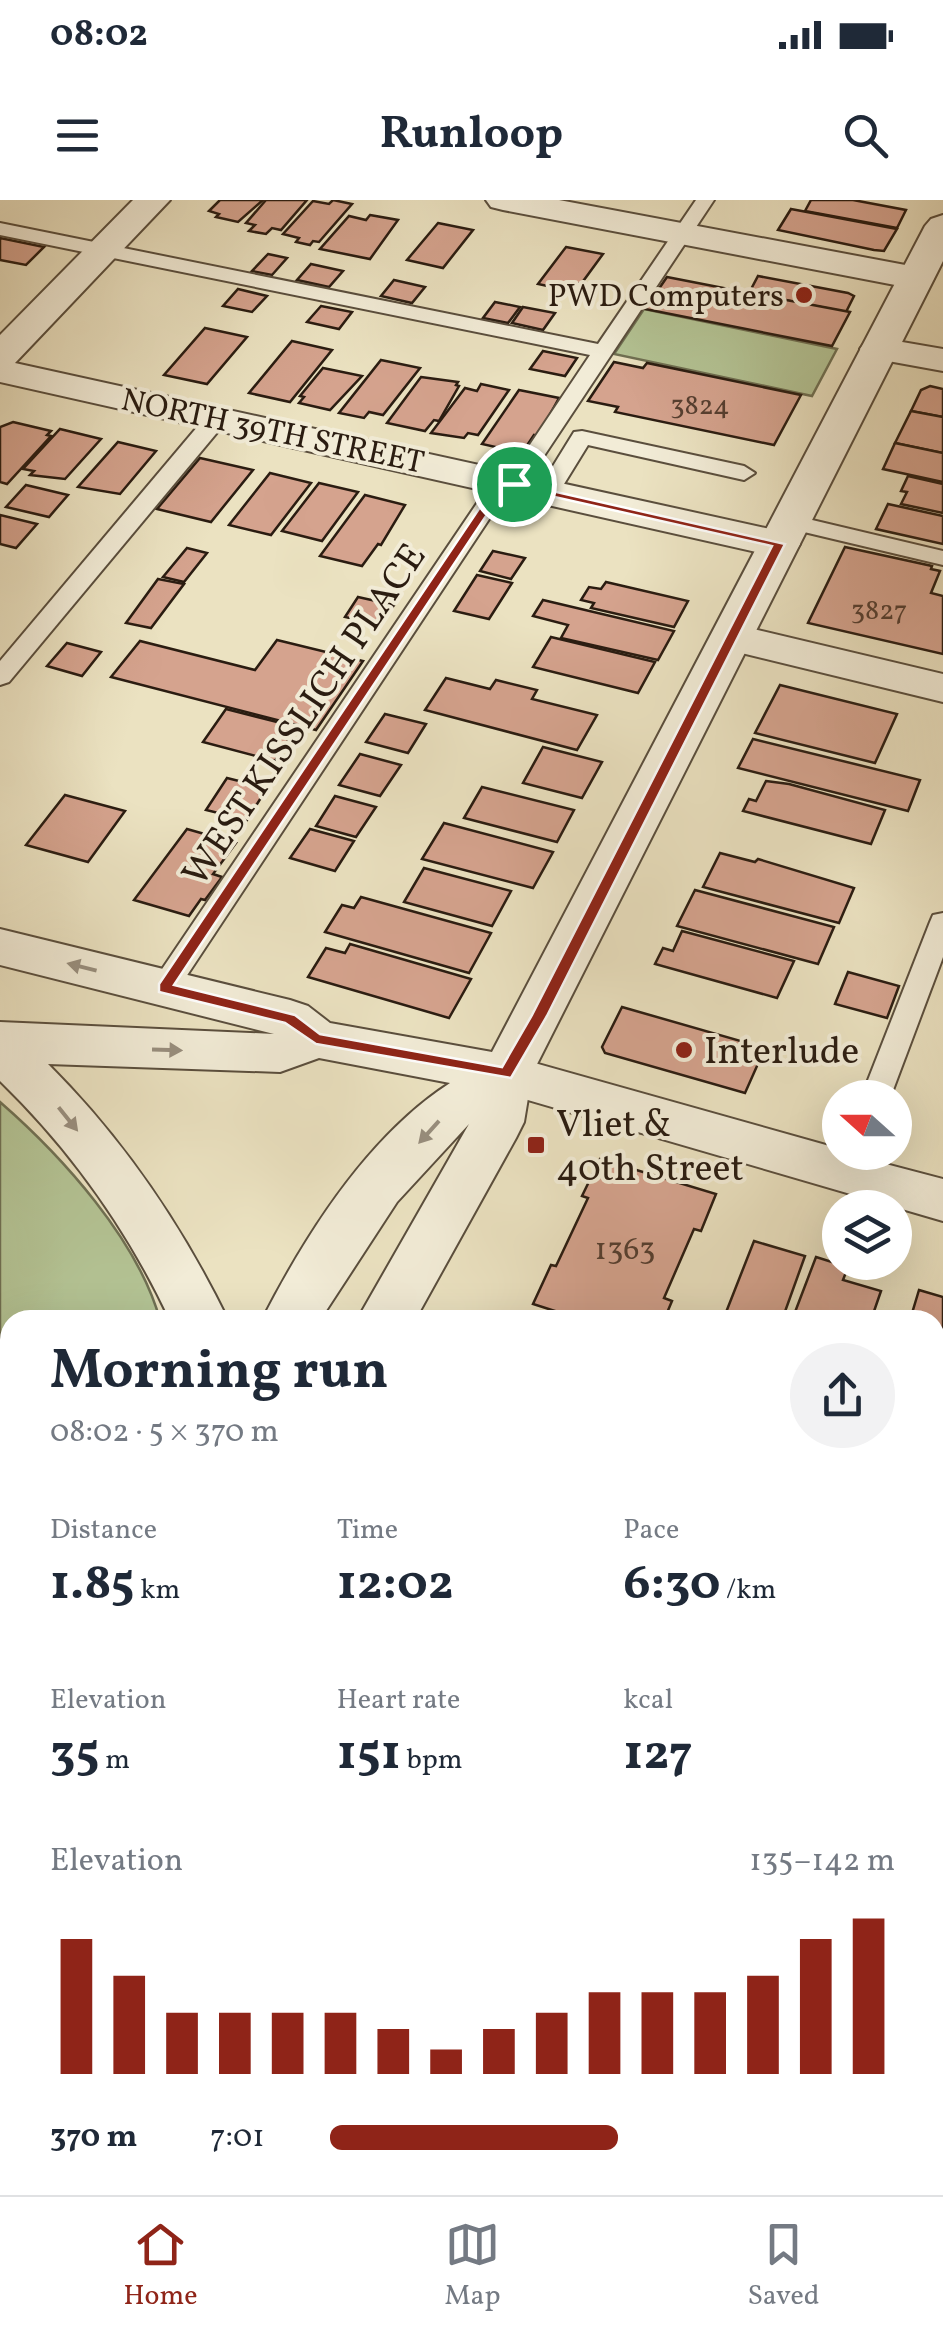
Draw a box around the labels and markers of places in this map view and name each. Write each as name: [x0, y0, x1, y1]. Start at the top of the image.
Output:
place label: PWD Computers: [548, 276, 784, 320]
marker: PWD Computers: [793, 284, 815, 306]
pin: [472, 442, 557, 527]
place label: Interlude: [704, 1027, 859, 1080]
marker: Interlude: [673, 1039, 695, 1061]
place label: Vliet & 40th Street: [556, 1100, 744, 1197]
marker: Vliet & 40th Street: [525, 1134, 547, 1156]

